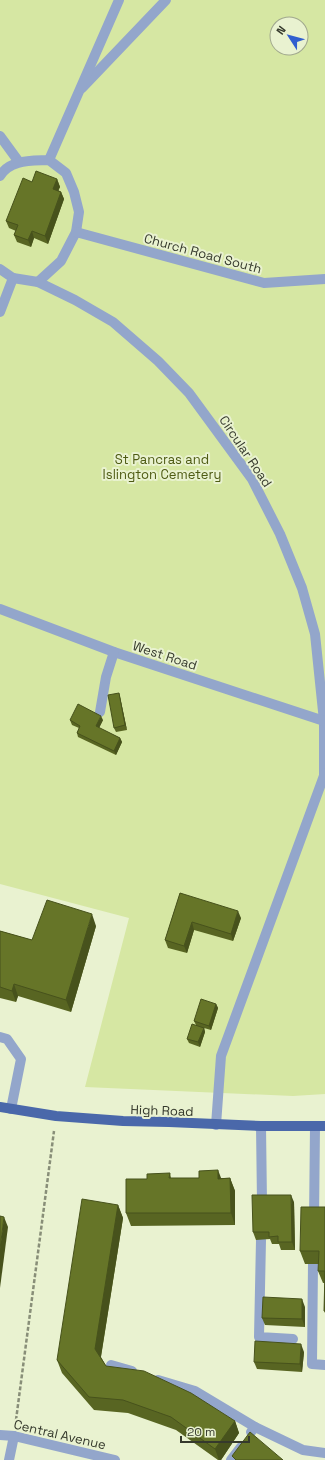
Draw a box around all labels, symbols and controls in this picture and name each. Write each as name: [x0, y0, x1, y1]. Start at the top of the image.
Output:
north arrow: [269, 16, 309, 56]
text: N: [273, 23, 289, 37]
street label: Church Road South: [142, 230, 264, 277]
street label: Circular Road: [215, 412, 276, 490]
park label: St Pancras and Islington Cemetery: [103, 451, 221, 483]
street label: West Road: [130, 637, 199, 674]
street label: High Road: [130, 1101, 194, 1120]
street label: Central Avenue: [12, 1416, 108, 1453]
scale bar: [181, 1418, 249, 1444]
text: 20 m: [187, 1424, 215, 1440]

